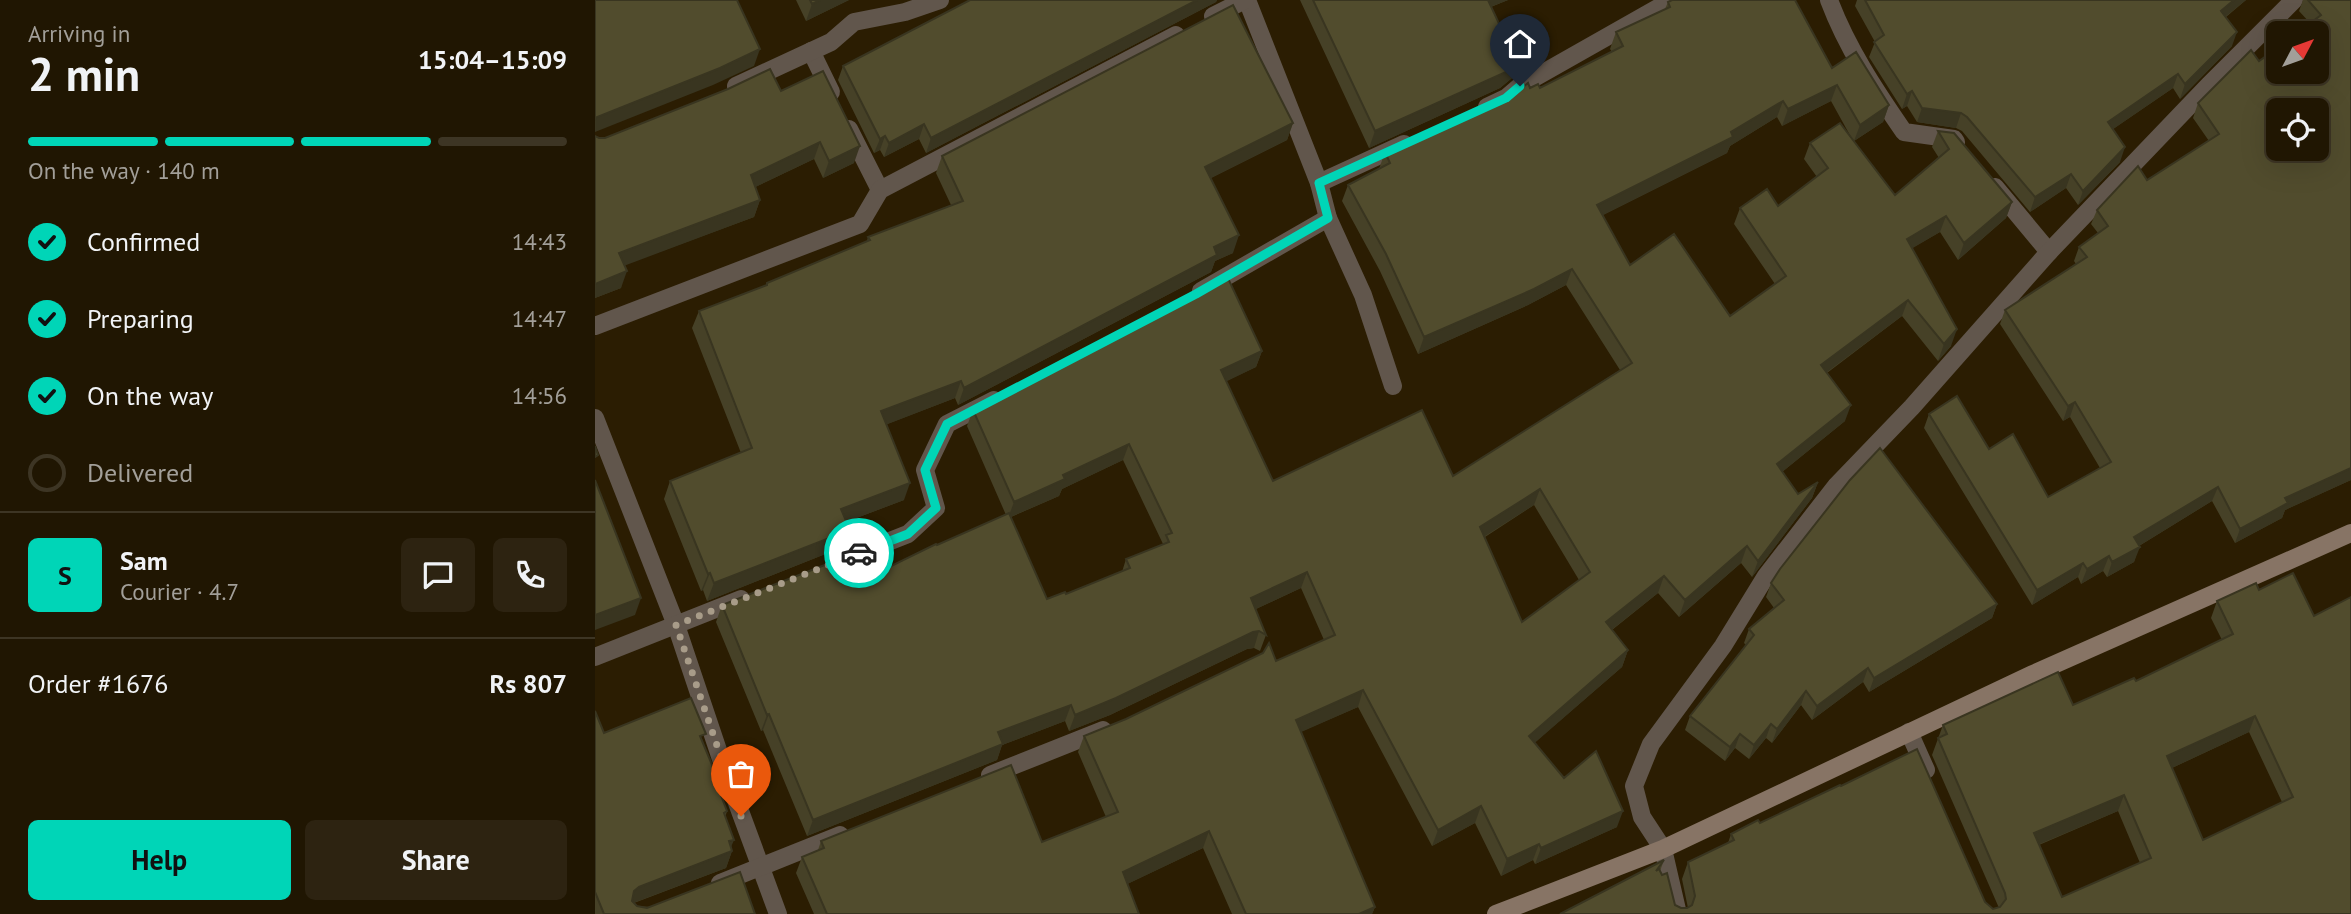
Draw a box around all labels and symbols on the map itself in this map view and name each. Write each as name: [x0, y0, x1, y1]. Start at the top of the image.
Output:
pin: [1490, 14, 1550, 86]
north arrow: [2266, 21, 2329, 84]
courier: [824, 518, 894, 588]
pin: [711, 744, 771, 816]

